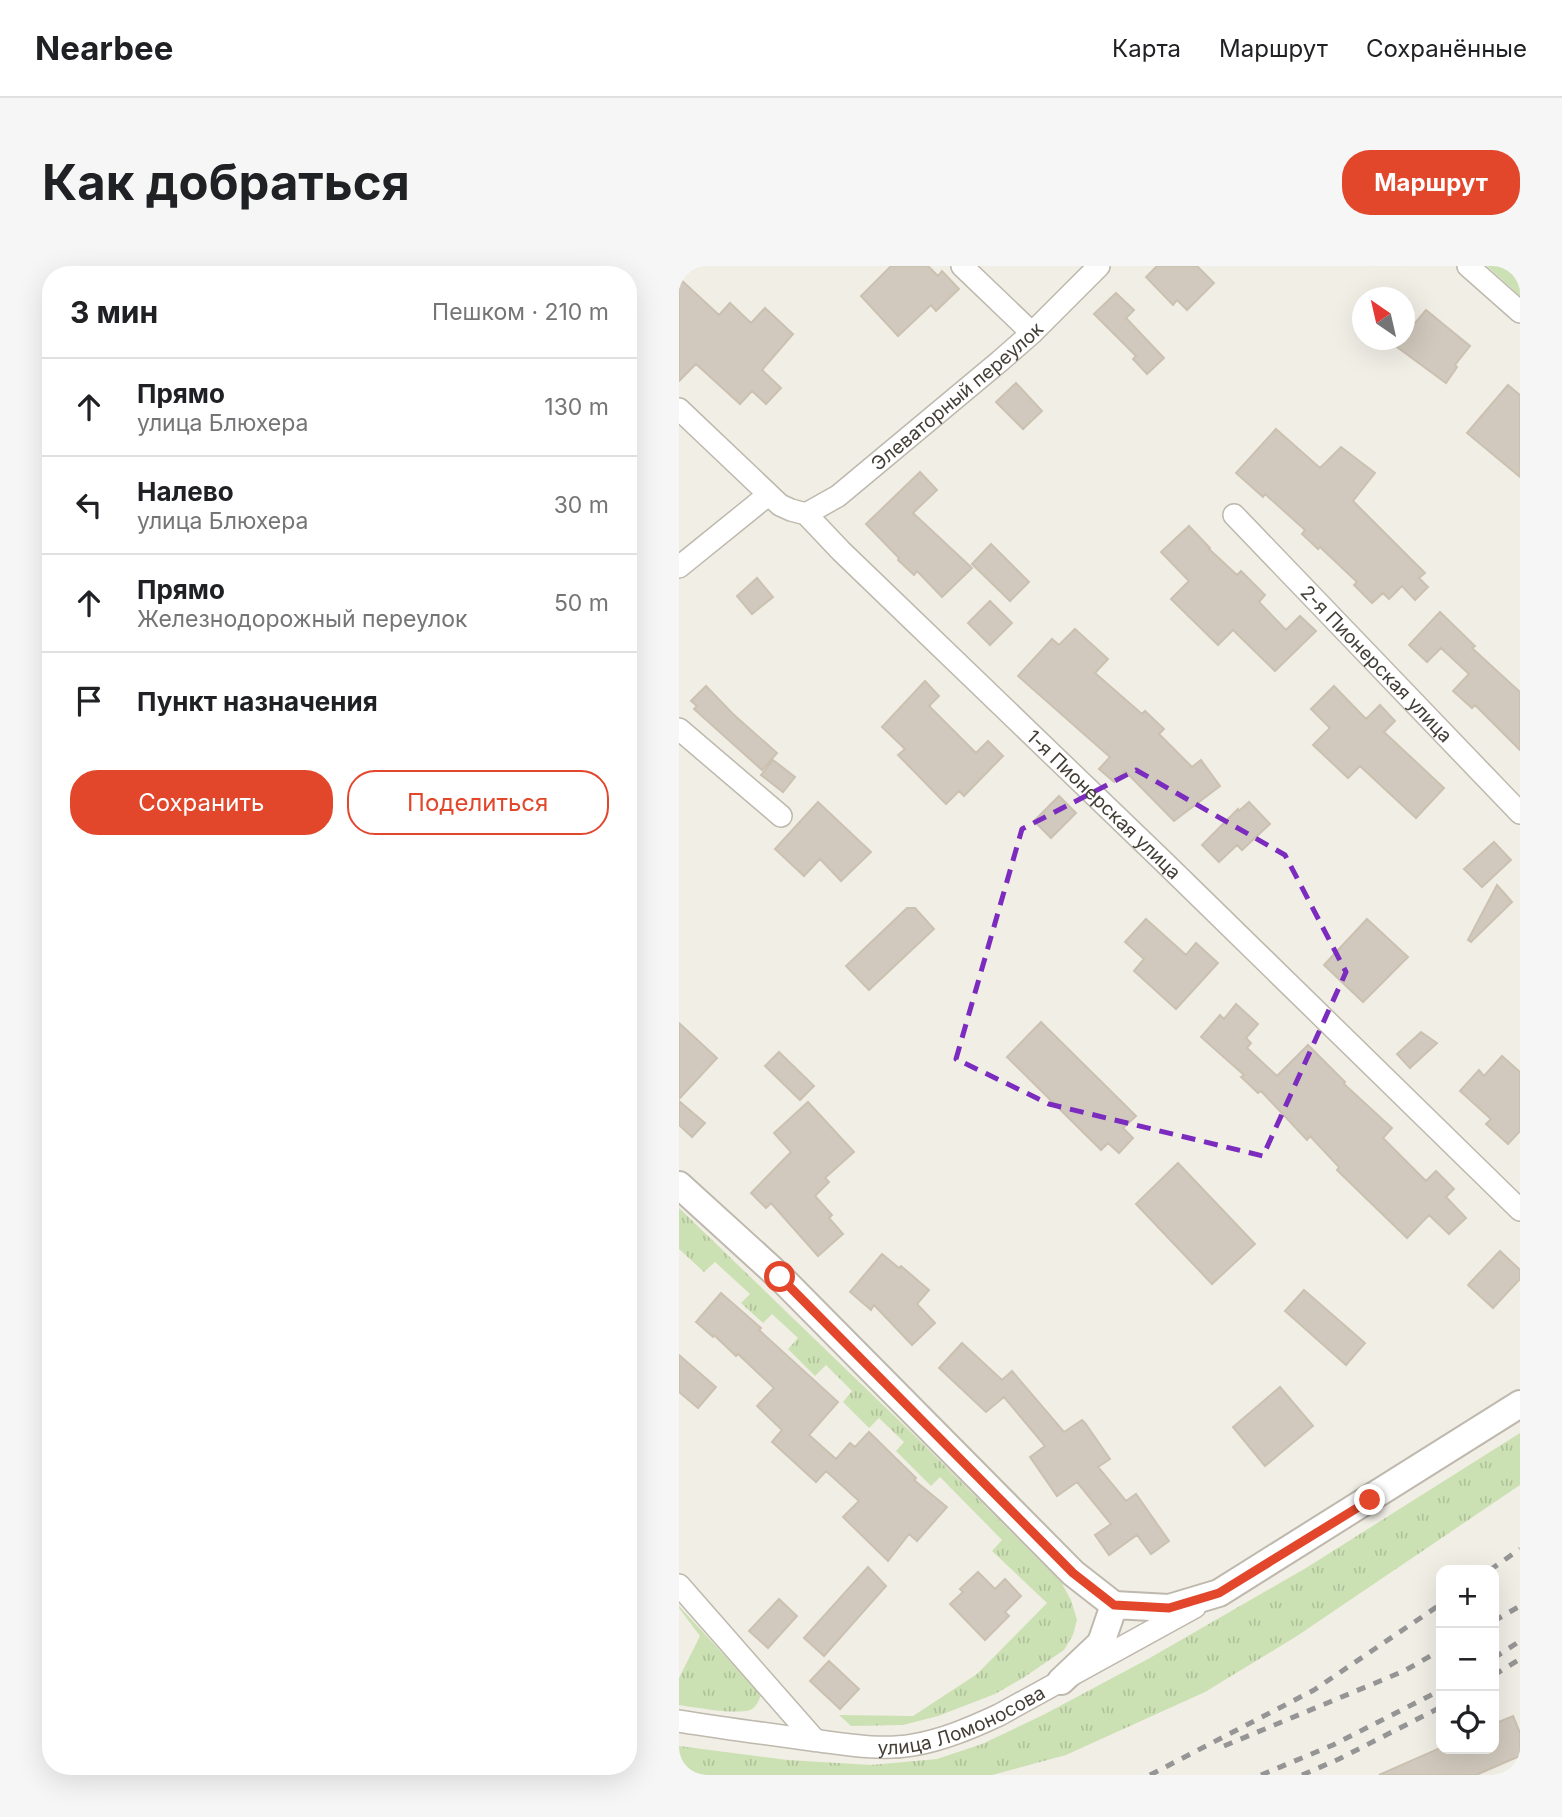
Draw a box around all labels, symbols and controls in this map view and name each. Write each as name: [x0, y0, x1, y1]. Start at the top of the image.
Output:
text: Nearbee: [35, 28, 173, 68]
text: Карта: [1112, 34, 1181, 63]
text: Маршрут: [1219, 34, 1328, 63]
text: Сохранённые: [1366, 34, 1527, 63]
button: Маршрут: [1342, 150, 1520, 215]
text: Как добраться: [42, 153, 410, 212]
north arrow: [1352, 287, 1415, 350]
text: 3 мин: [70, 294, 158, 330]
text: Пешком · 210 m: [432, 298, 609, 326]
street label: Элеваторный переулок: [867, 317, 1049, 476]
text: Прямо: [137, 378, 225, 409]
icon: ahead: [70, 388, 108, 426]
text: 130 m: [544, 393, 609, 421]
text: улица Блюхера: [137, 409, 308, 437]
text: Налево: [137, 476, 234, 507]
icon: left: [70, 486, 108, 524]
text: 30 m: [554, 491, 609, 519]
text: улица Блюхера: [137, 507, 308, 535]
text: Прямо: [137, 574, 225, 605]
street label: 2-я Пионерская улица: [1296, 581, 1457, 747]
icon: ahead: [70, 584, 108, 622]
text: 50 m: [554, 589, 609, 617]
text: Железнодорожный переулок: [137, 605, 467, 633]
icon: arrive: [70, 682, 108, 720]
text: Пункт назначения: [137, 686, 378, 717]
street label: 1-я Пионерская улица: [1022, 725, 1185, 884]
button: Сохранить: [70, 770, 333, 835]
button: Поделиться: [347, 770, 609, 835]
route start: [764, 1261, 795, 1292]
route end: [1354, 1484, 1385, 1515]
map controls: [1436, 1565, 1499, 1754]
button: +: [1436, 1565, 1499, 1628]
button: −: [1436, 1628, 1499, 1691]
street label: улица Ломоносова: [877, 1681, 1049, 1759]
button: locate: [1436, 1691, 1499, 1754]

